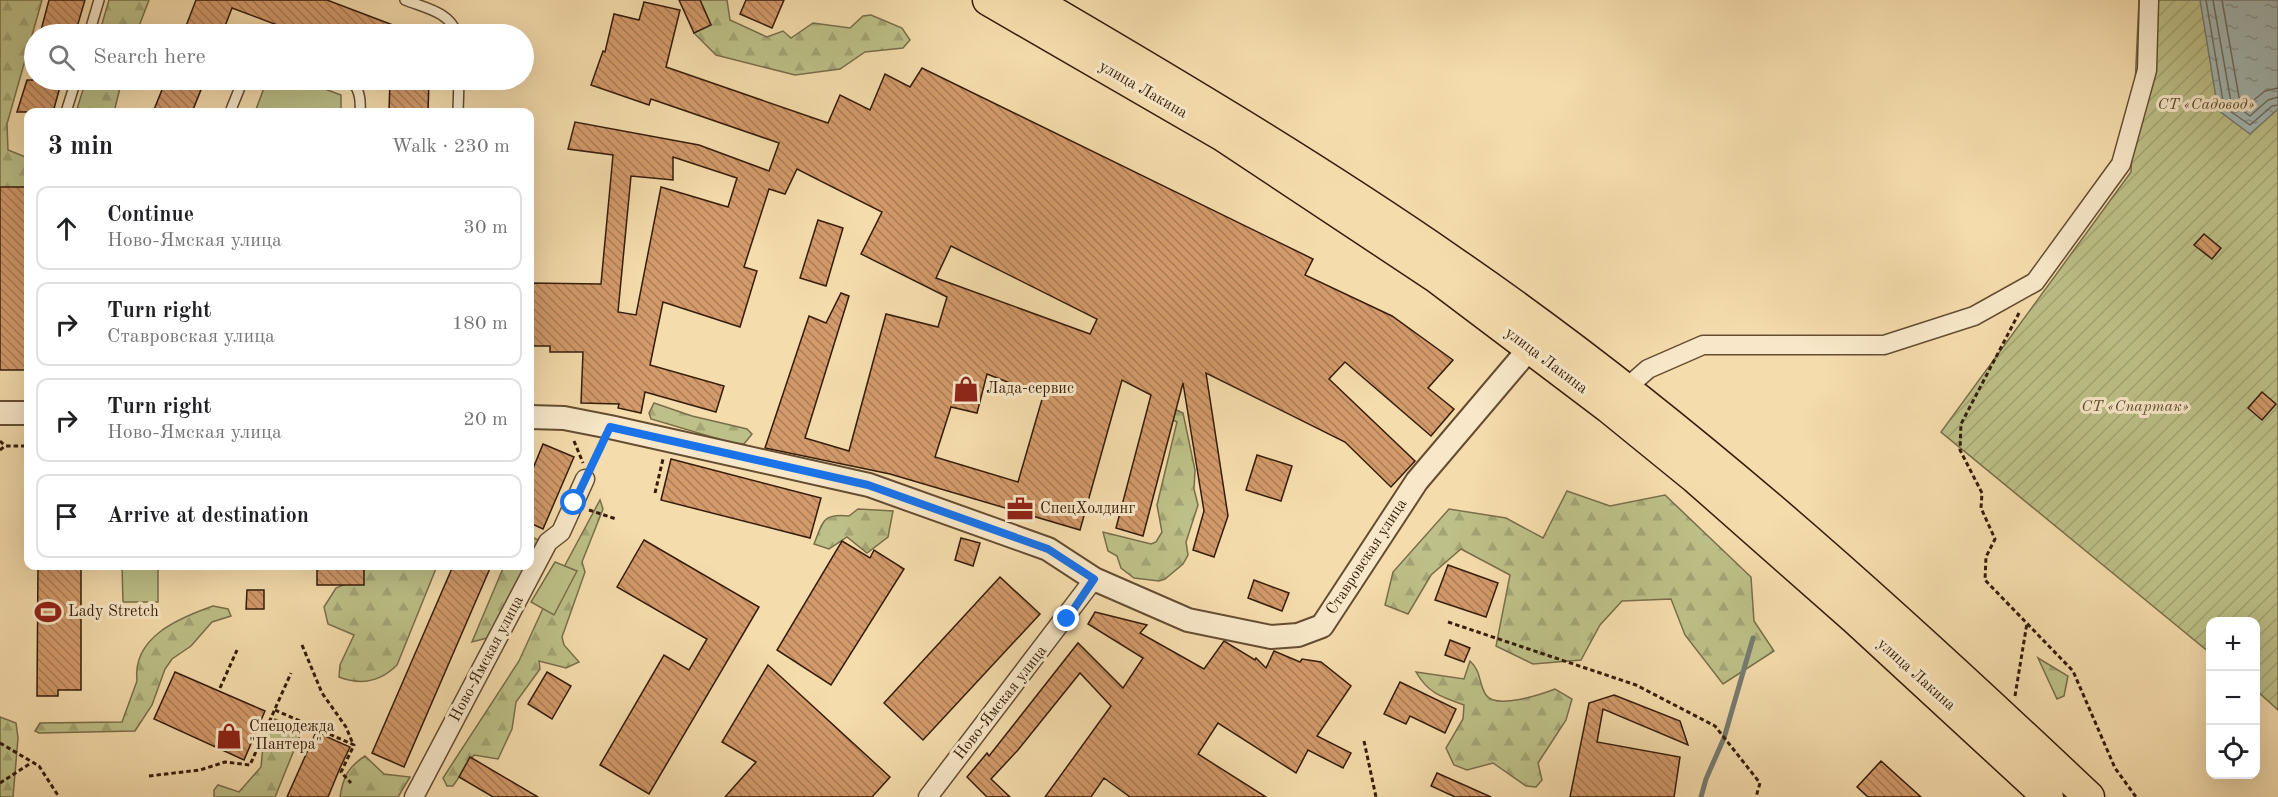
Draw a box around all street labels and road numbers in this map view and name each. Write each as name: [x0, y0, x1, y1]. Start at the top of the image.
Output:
street label: улица Лакина: [1096, 58, 1190, 122]
street label: улица Лакина: [1502, 325, 1590, 397]
street label: Ставровская улица: [1324, 496, 1410, 618]
street label: Ново-Ямская улица: [447, 593, 527, 725]
street label: улица Лакина: [1874, 636, 1958, 714]
street label: Ново-Ямская улица: [952, 643, 1050, 763]

